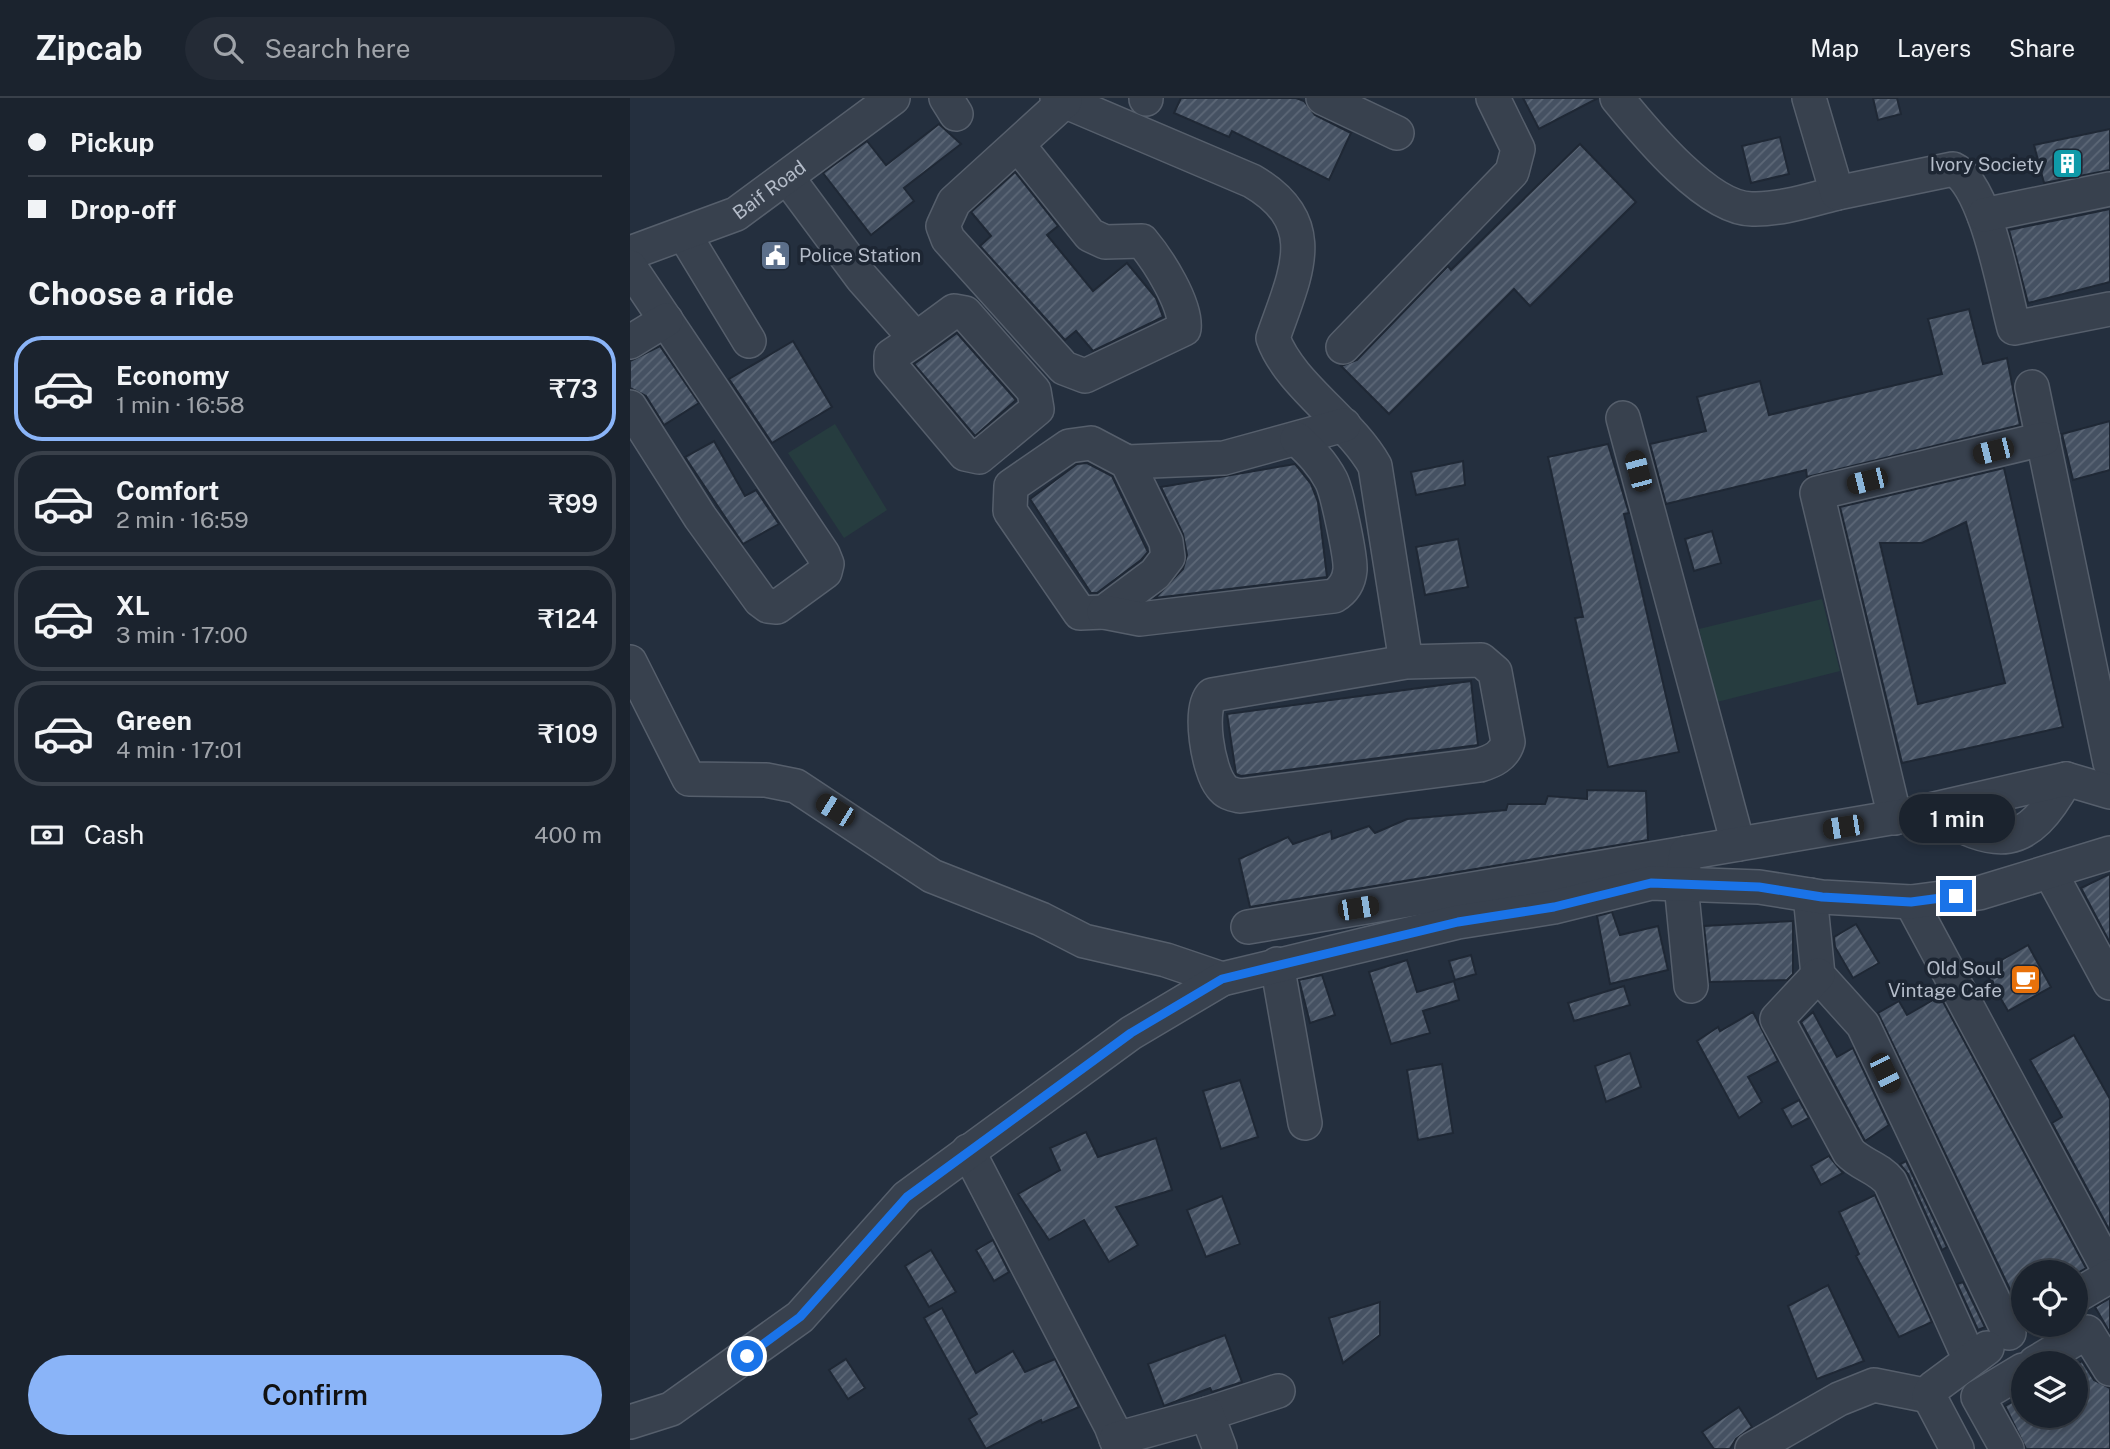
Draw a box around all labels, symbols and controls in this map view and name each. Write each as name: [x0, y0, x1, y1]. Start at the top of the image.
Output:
search box: [185, 17, 675, 80]
text: Zipcab: [35, 29, 143, 67]
icon: search: [209, 29, 247, 67]
text: Search here: [265, 33, 411, 64]
text: Map: [1810, 34, 1859, 62]
text: Layers: [1897, 34, 1971, 62]
text: Share: [2009, 34, 2075, 62]
text: Pickup: [70, 127, 154, 158]
building icon: Ivory Society: [2050, 147, 2084, 181]
place label: Ivory Society: [1930, 153, 2044, 175]
street label: Baif Road: [728, 155, 810, 224]
text: Drop-off: [70, 194, 176, 225]
public building icon: Police Station: [759, 238, 793, 272]
place label: Police Station: [799, 244, 921, 266]
text: Choose a ride: [28, 275, 234, 312]
icon: car: [32, 357, 95, 420]
text: Economy: [116, 360, 229, 391]
text: ₹73: [549, 373, 598, 404]
text: 1 min · 16:58: [116, 391, 245, 418]
car: [1971, 436, 2016, 466]
car: [1623, 448, 1654, 494]
car: [1845, 466, 1890, 496]
icon: car: [32, 472, 95, 535]
text: Comfort: [116, 475, 219, 506]
text: ₹99: [549, 488, 598, 519]
text: 2 min · 16:59: [116, 506, 249, 533]
icon: car: [32, 587, 95, 650]
text: XL: [116, 590, 150, 621]
text: ₹124: [538, 603, 598, 634]
text: 3 min · 17:00: [116, 621, 248, 648]
icon: car: [32, 702, 95, 765]
text: Green: [116, 705, 192, 736]
text: ₹109: [538, 718, 598, 749]
text: 4 min · 17:01: [116, 736, 243, 763]
car: [812, 790, 859, 830]
callout: 1 min: [1898, 794, 2014, 844]
text: 1 min: [1930, 805, 1984, 832]
car: [1821, 813, 1866, 841]
icon: cash: [28, 816, 66, 854]
text: Cash: [84, 819, 144, 850]
text: 400 m: [534, 821, 602, 848]
route end: [1940, 880, 1972, 912]
car: [1336, 894, 1381, 922]
place label: Old Soul Vintage Cafe: [1888, 957, 2002, 1001]
cafe icon: Old Soul Vintage Cafe: [2008, 962, 2042, 996]
car: [1867, 1050, 1904, 1096]
map controls: [2011, 1260, 2088, 1428]
button: locate: [2011, 1260, 2088, 1337]
route start: [731, 1340, 763, 1372]
button: layers: [2011, 1351, 2088, 1428]
button: Confirm: [28, 1355, 602, 1435]

